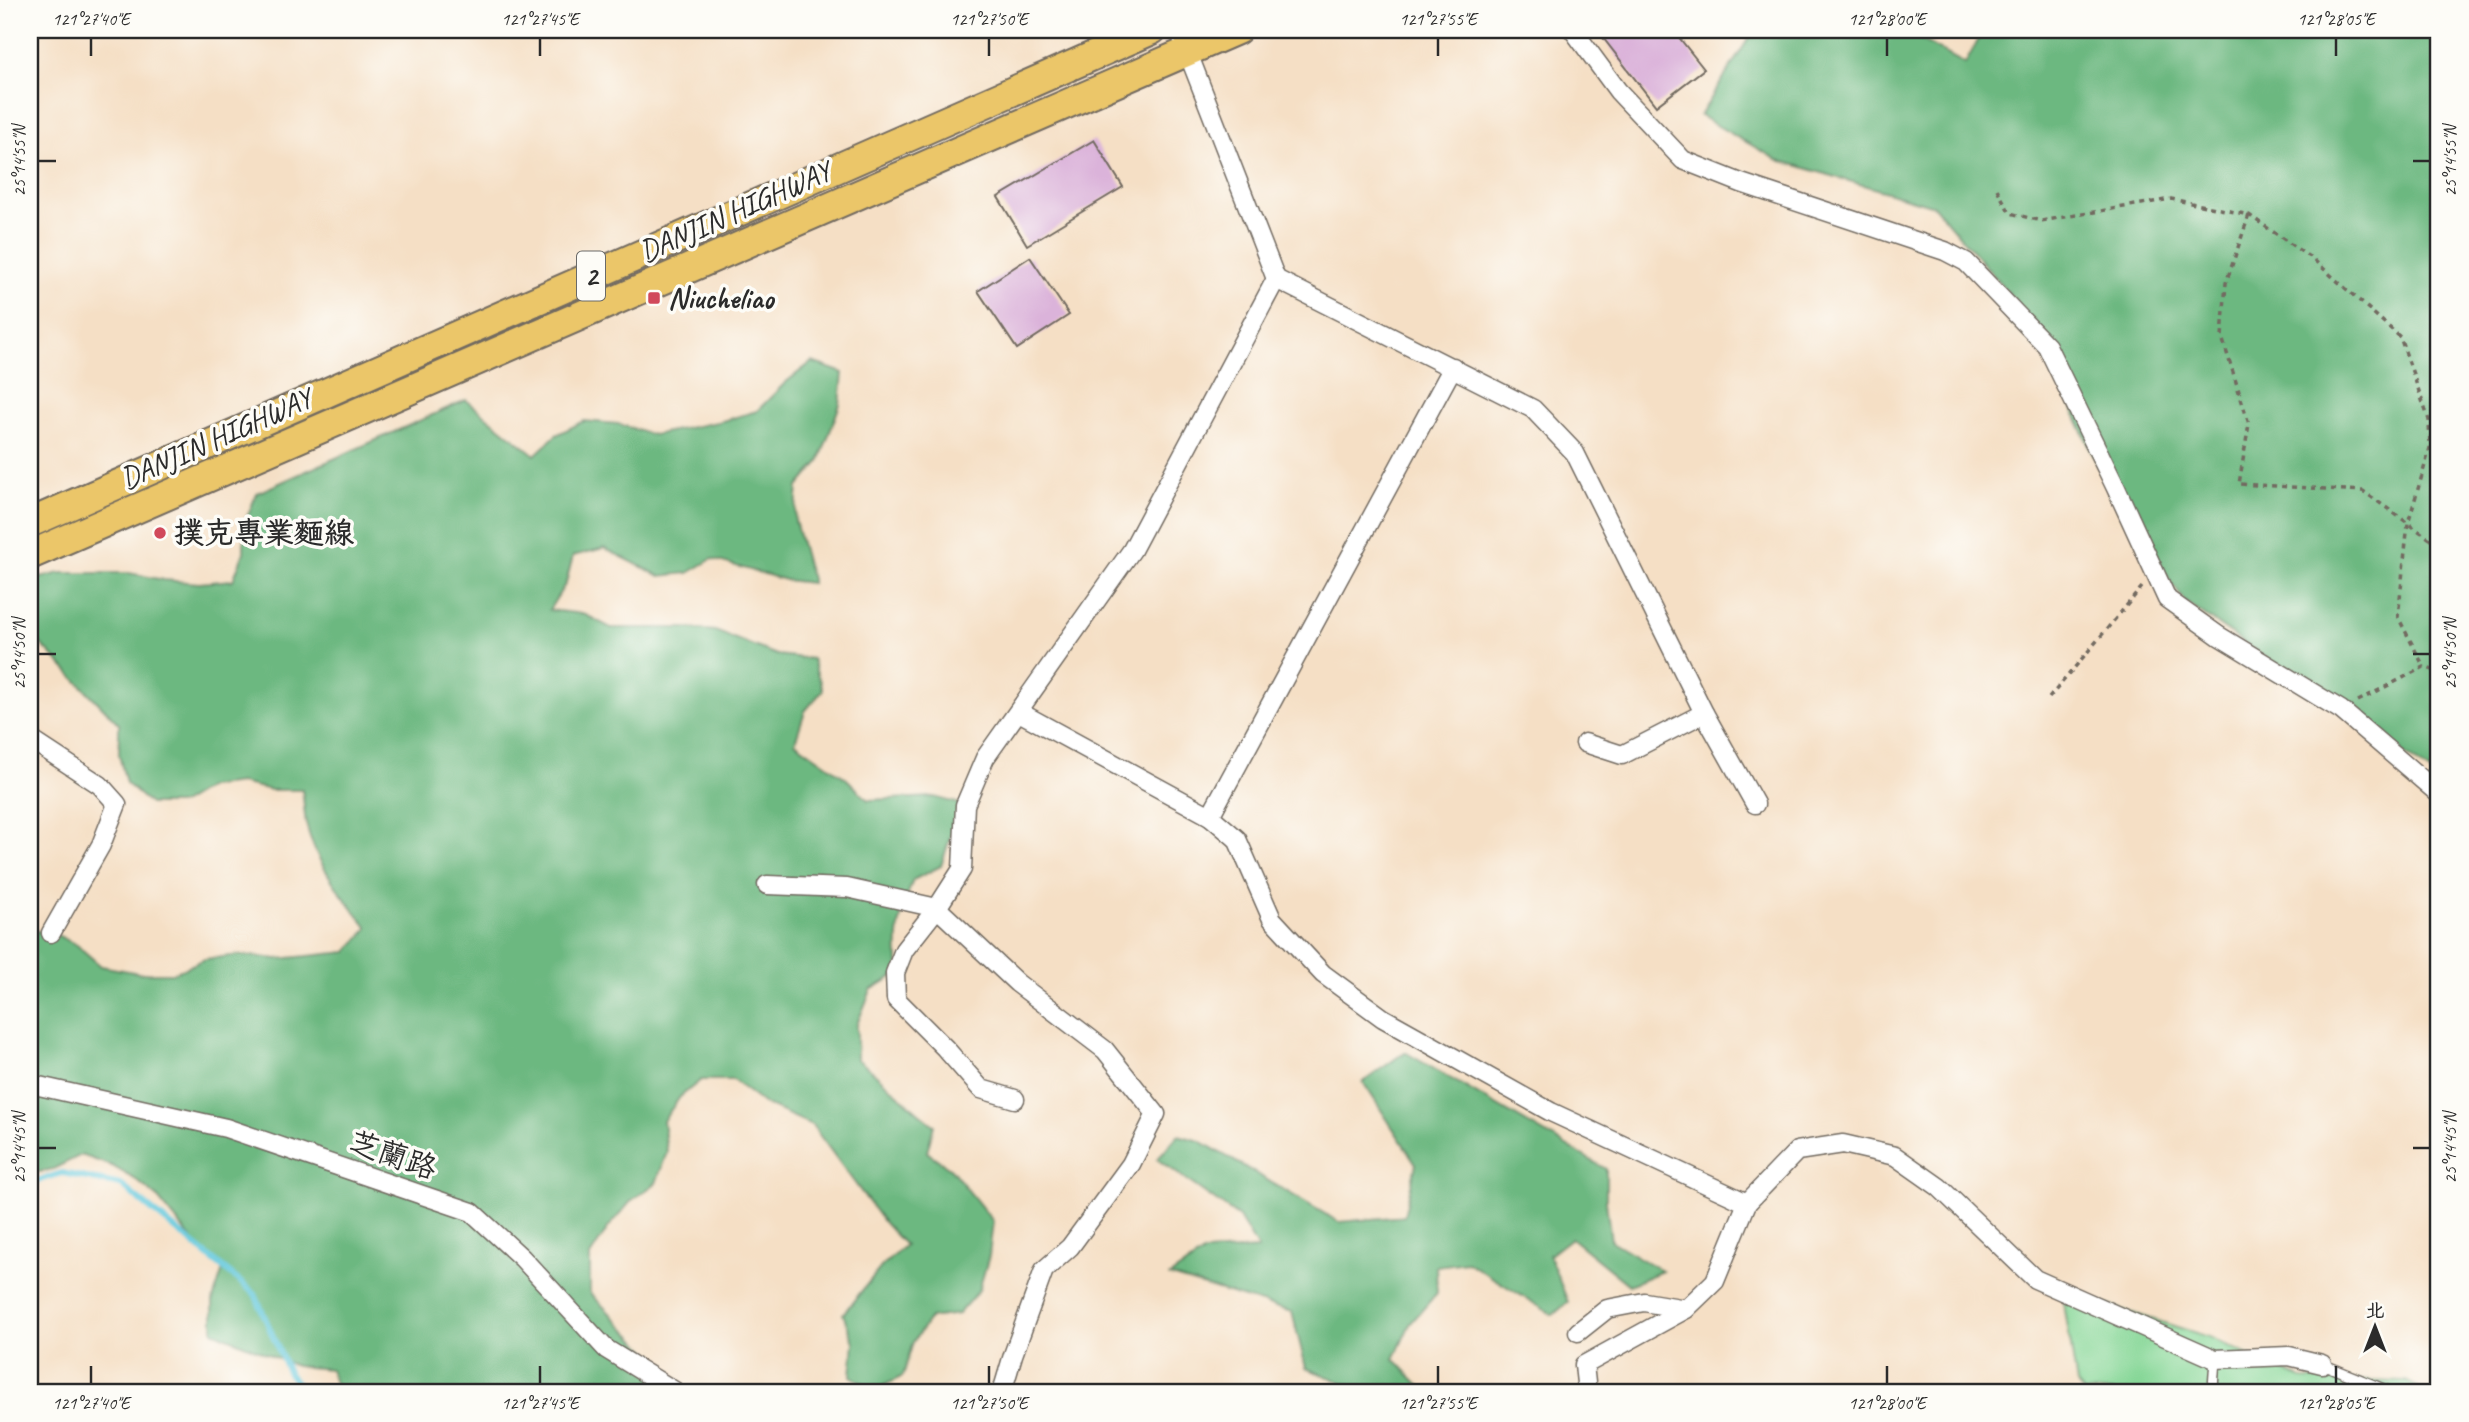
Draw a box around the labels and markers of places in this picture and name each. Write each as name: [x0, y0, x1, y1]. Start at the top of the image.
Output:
place label: Niucheliao: [668, 279, 775, 317]
marker: Niucheliao: [646, 290, 662, 306]
place label: 撲克專業麵線: [174, 514, 354, 552]
marker: 撲克專業麵線: [152, 525, 168, 541]

